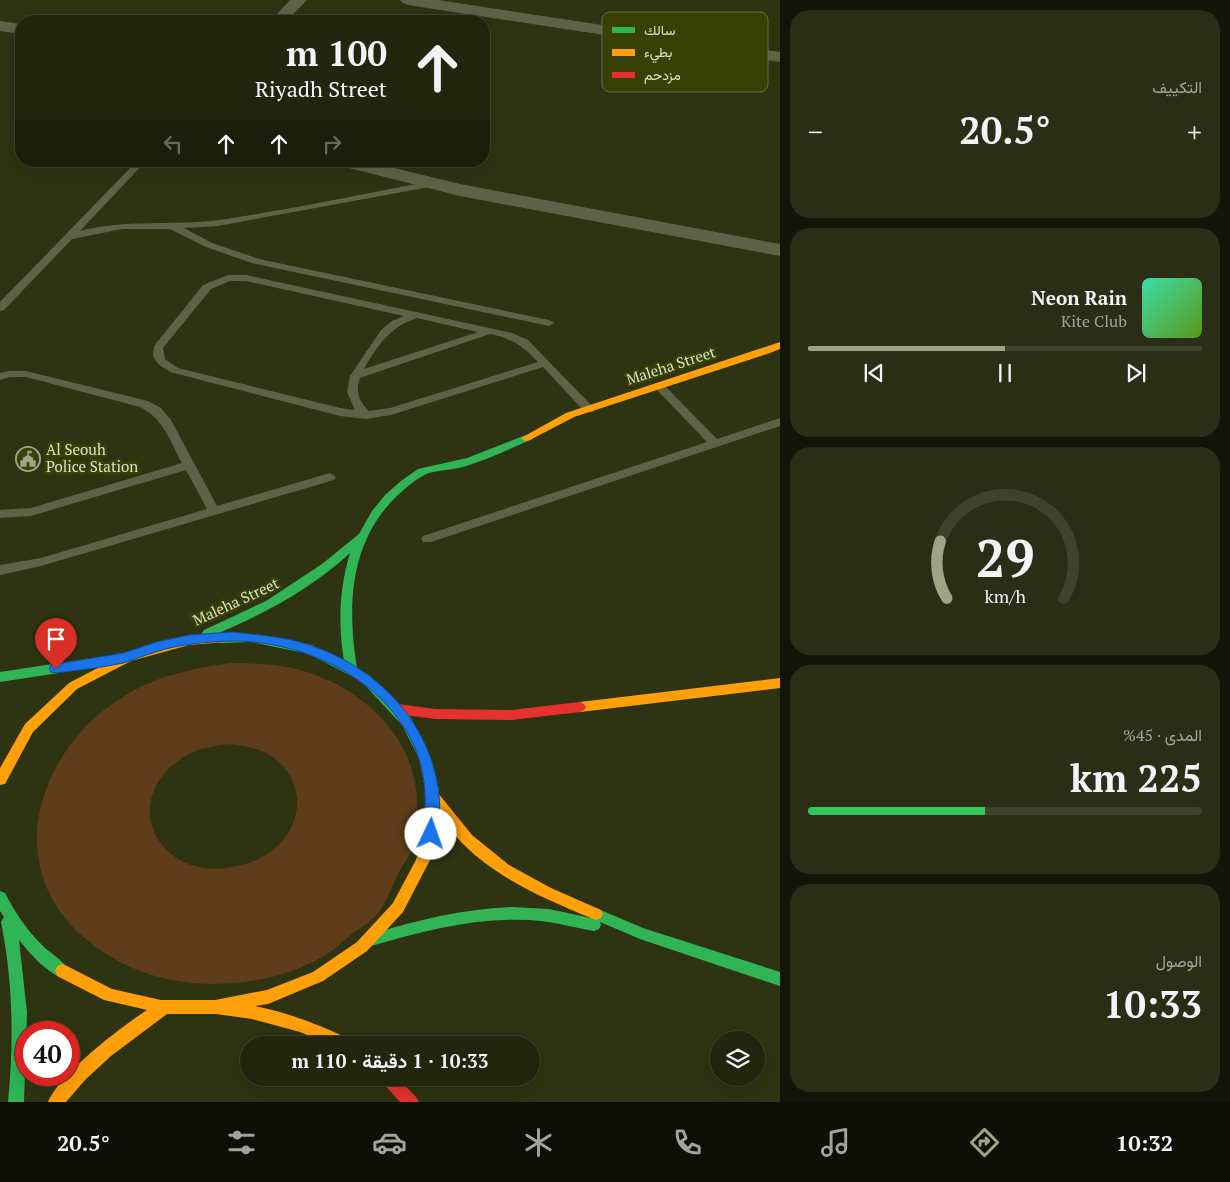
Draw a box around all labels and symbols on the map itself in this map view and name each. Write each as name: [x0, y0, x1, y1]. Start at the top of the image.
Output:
legend: [602, 12, 768, 92]
text: سالك: [644, 20, 675, 39]
text: بطيء: [644, 42, 672, 64]
text: مزدحم: [644, 65, 681, 84]
street label: Maleha Street: [624, 341, 718, 389]
place label: Al Seouh Police Station: [46, 439, 138, 476]
public building icon: Al Seouh Police Station: [15, 446, 41, 472]
street label: Maleha Street: [189, 572, 282, 630]
pin: [35, 618, 77, 669]
position arrow: [404, 807, 456, 859]
speed limit sign: 40: [15, 1021, 80, 1086]

